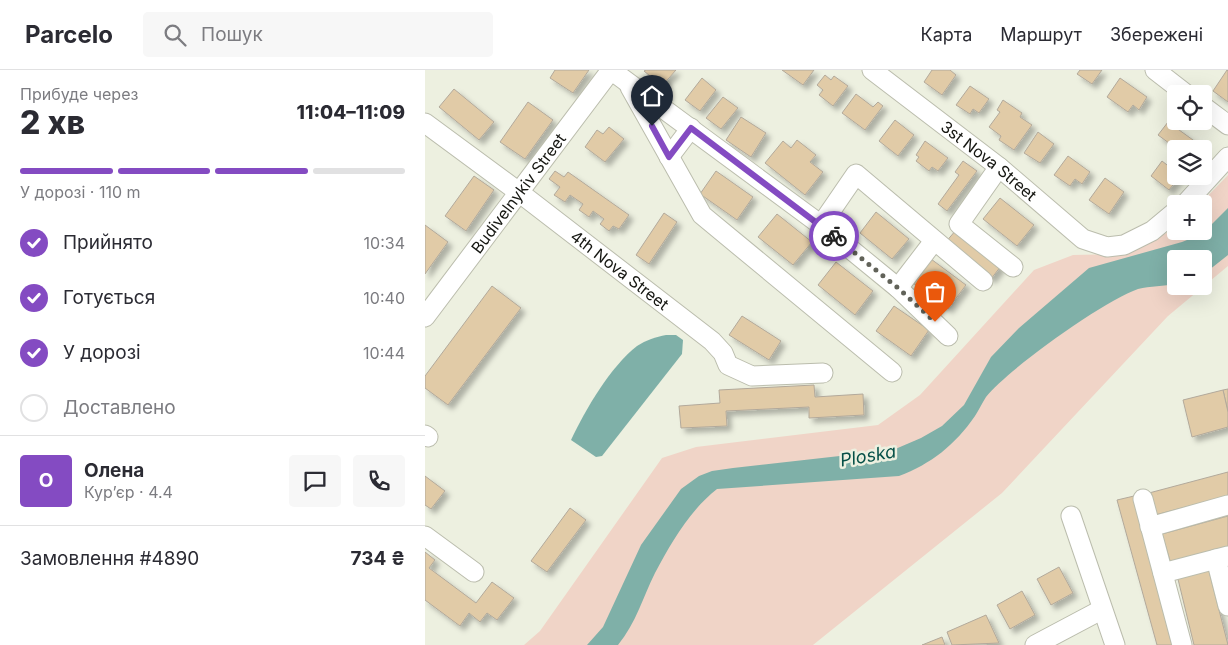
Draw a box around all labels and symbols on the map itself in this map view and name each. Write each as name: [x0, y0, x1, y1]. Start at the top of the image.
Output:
pin: [631, 75, 673, 126]
street label: 3st Nova Street: [937, 116, 1041, 205]
street label: Budivelnykiv Street: [467, 129, 570, 257]
courier: [809, 211, 859, 261]
street label: 4th Nova Street: [567, 226, 673, 314]
pin: [914, 271, 956, 322]
water label: Ploska: [838, 440, 898, 471]

